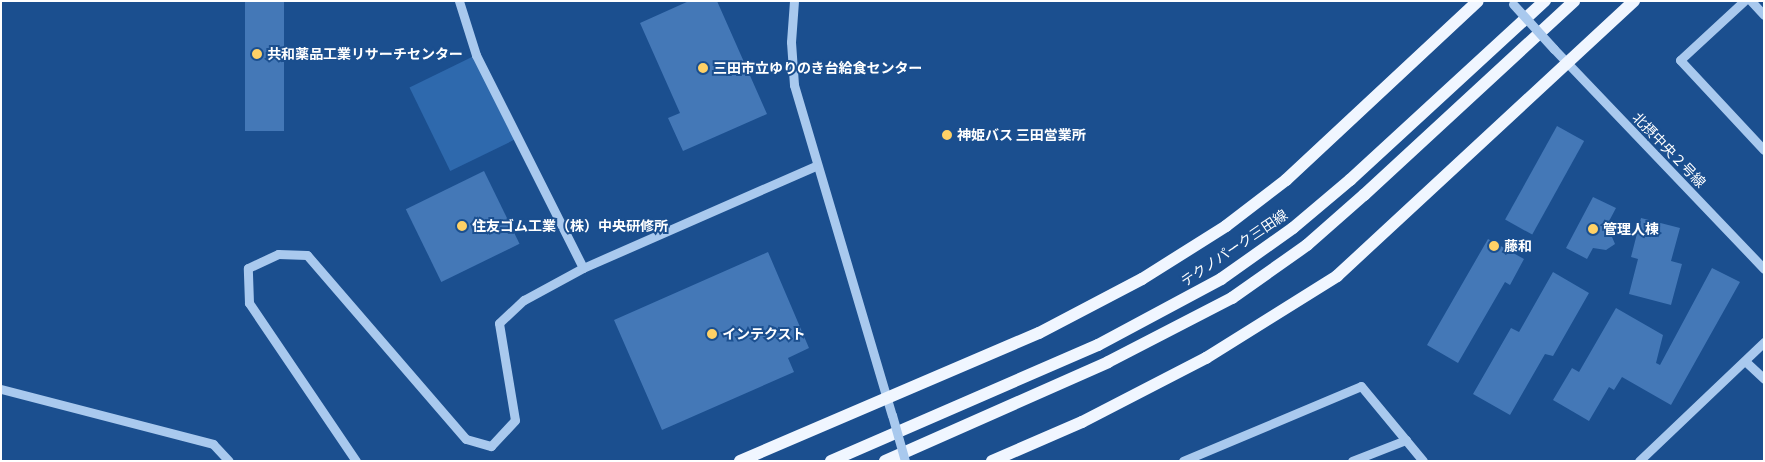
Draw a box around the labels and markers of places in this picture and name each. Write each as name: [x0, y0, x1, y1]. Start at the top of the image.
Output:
place label: 共和薬品工業リサーチセンター: [267, 46, 463, 62]
marker: 共和薬品工業リサーチセンター: [251, 48, 263, 60]
place label: 三田市立ゆりのき台給食センター: [713, 60, 923, 76]
marker: 三田市立ゆりのき台給食センター: [697, 62, 709, 74]
place label: 神姫バス 三田営業所: [957, 127, 1086, 143]
marker: 神姫バス 三田営業所: [941, 129, 953, 141]
place label: 住友ゴム工業（株）中央研修所: [472, 218, 668, 234]
marker: 住友ゴム工業（株）中央研修所: [456, 220, 468, 232]
place label: 管理人棟: [1603, 221, 1659, 237]
marker: 管理人棟: [1587, 223, 1599, 235]
place label: 藤和: [1504, 238, 1532, 254]
marker: 藤和: [1488, 240, 1500, 252]
place label: インテクスト: [722, 326, 806, 342]
marker: インテクスト: [706, 328, 718, 340]

